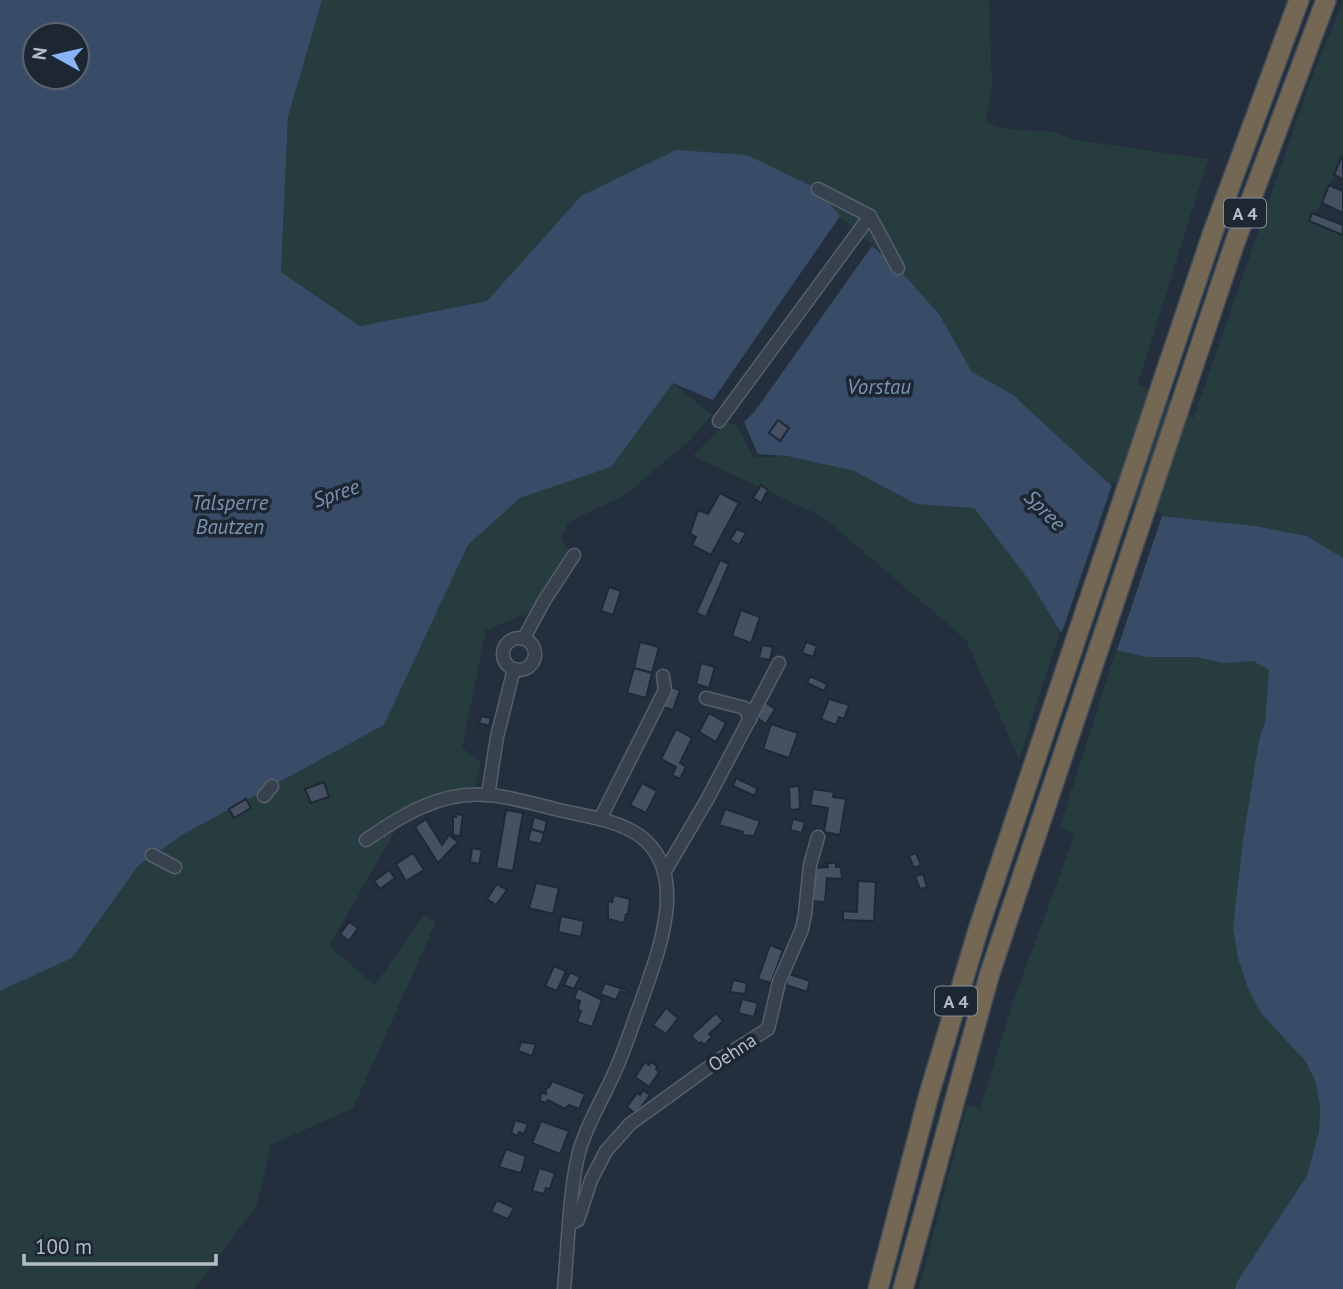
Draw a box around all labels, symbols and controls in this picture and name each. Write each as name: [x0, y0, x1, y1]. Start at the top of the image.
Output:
north arrow: [21, 21, 91, 91]
text: N: [26, 46, 52, 61]
road number: A 4: [1224, 198, 1266, 228]
water label: Vorstau: [847, 373, 911, 400]
water label: Spree: [309, 472, 363, 514]
water label: Spree: [1019, 484, 1072, 537]
water label: Talsperre Bautzen: [192, 489, 269, 540]
road number: A 4: [935, 986, 977, 1016]
street label: Oehna: [703, 1028, 761, 1076]
scale bar: [24, 1222, 217, 1266]
text: 100 m: [35, 1233, 92, 1260]

